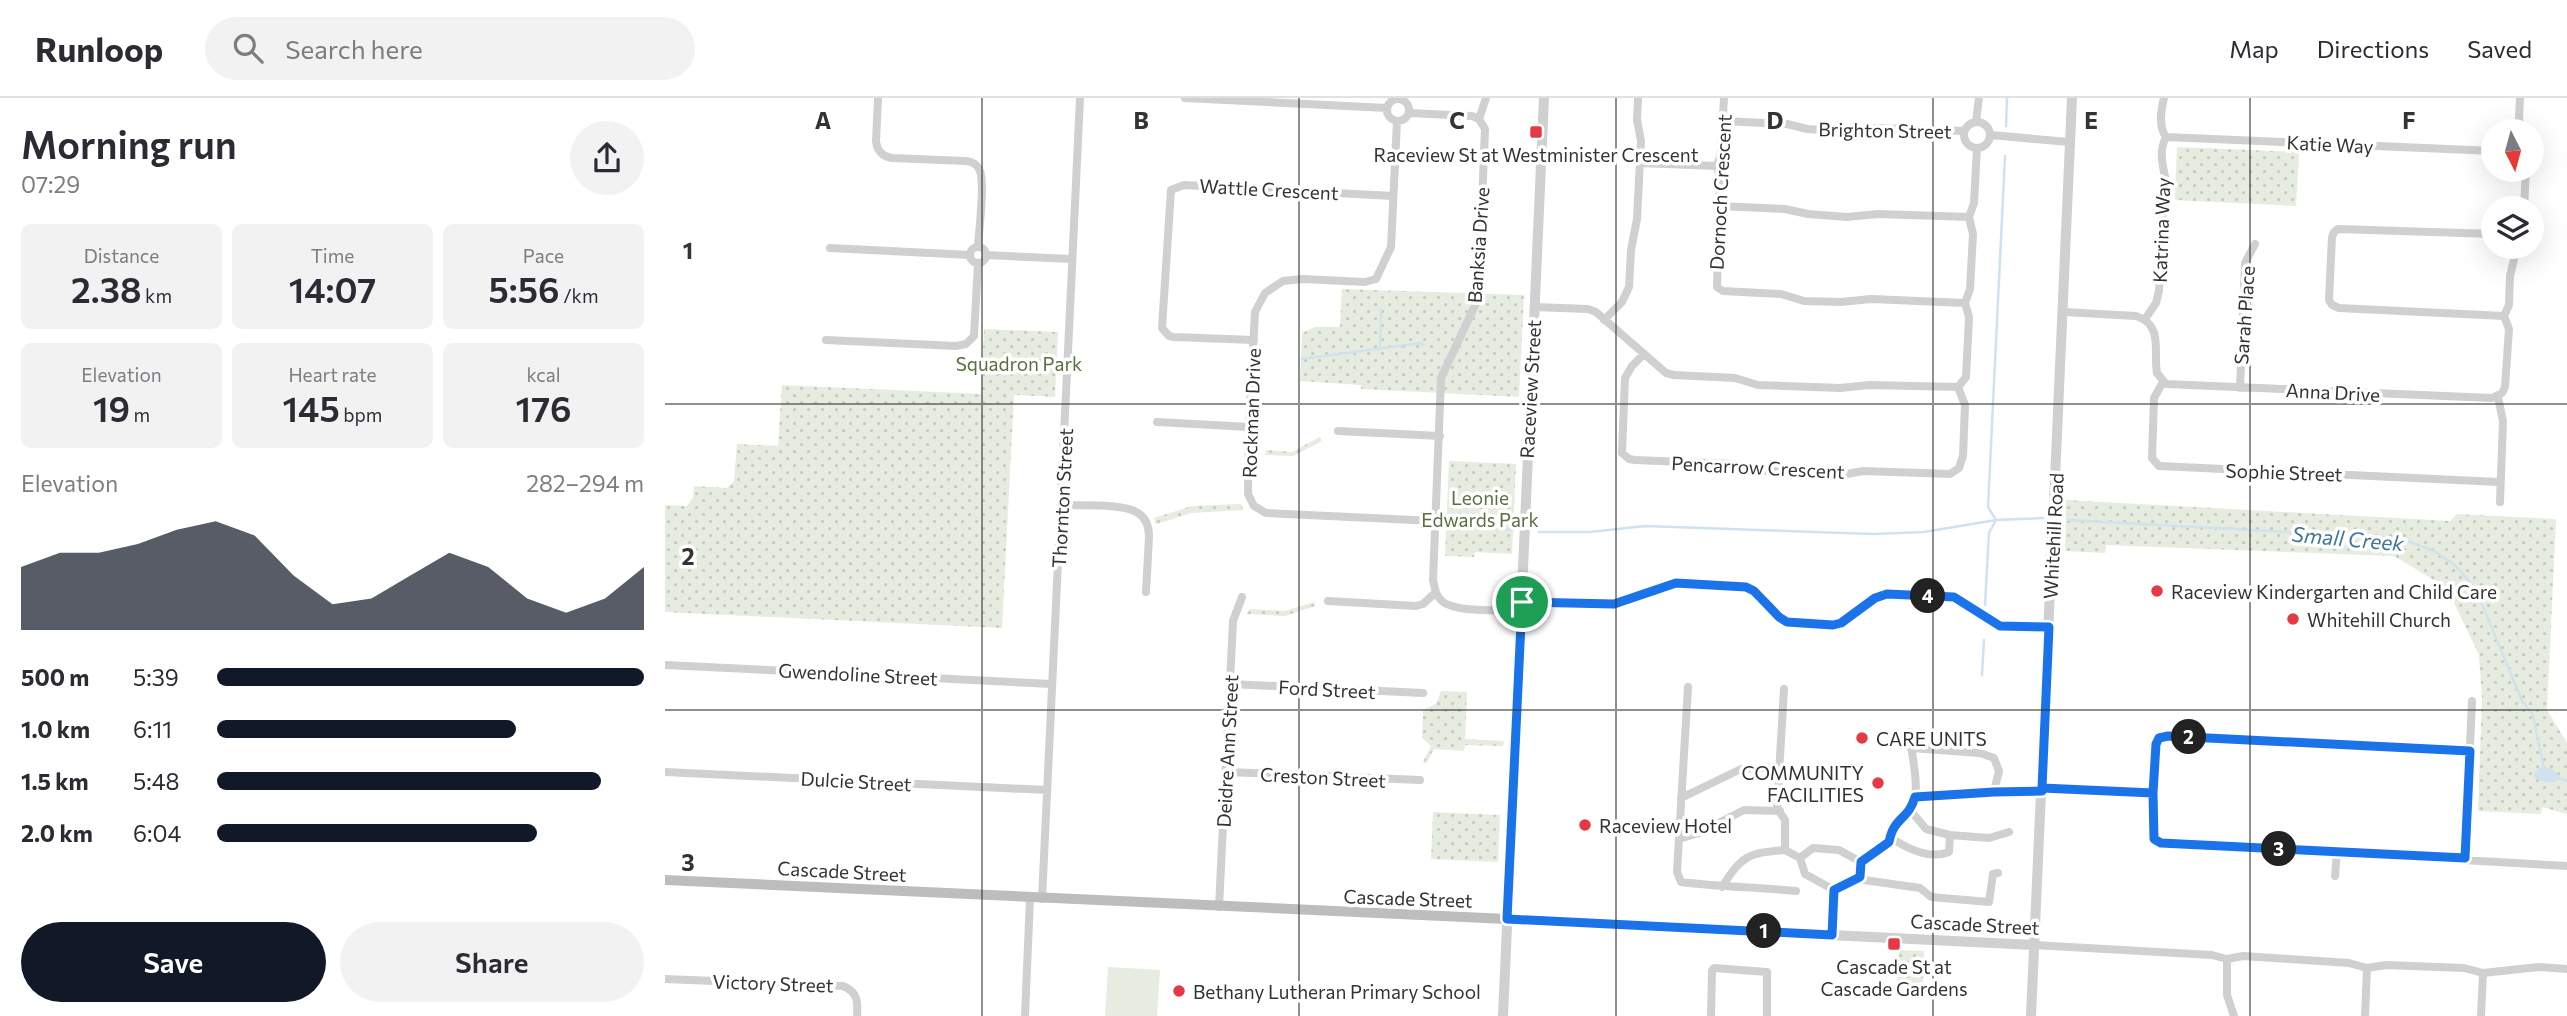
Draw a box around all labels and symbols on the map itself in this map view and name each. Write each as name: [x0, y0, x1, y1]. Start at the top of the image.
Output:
text: A: [815, 106, 832, 134]
text: B: [1133, 106, 1149, 134]
text: C: [1449, 106, 1465, 134]
text: D: [1767, 106, 1784, 134]
text: E: [2084, 106, 2098, 134]
text: F: [2402, 106, 2416, 134]
street label: Dornoch Crescent: [1704, 113, 1736, 271]
street label: Brighton Street: [1818, 117, 1952, 143]
north arrow: [2481, 119, 2545, 182]
marker: Raceview St at Westminister Crescent: [1528, 124, 1544, 140]
street label: Katie Way: [2286, 130, 2374, 158]
place label: Raceview St at Westminister Crescent: [1373, 143, 1699, 166]
street label: Wattle Crescent: [1199, 174, 1339, 204]
street label: Katrina Way: [2148, 177, 2174, 283]
street label: Banksia Drive: [1462, 186, 1494, 304]
text: 1: [683, 236, 693, 264]
street label: Sarah Place: [2229, 265, 2259, 365]
street label: Raceview Street: [1515, 319, 1545, 459]
street label: Rockman Drive: [1237, 348, 1265, 478]
park label: Squadron Park: [956, 352, 1082, 375]
street label: Anna Drive: [2285, 378, 2381, 406]
street label: Thornton Street: [1047, 427, 1077, 569]
street label: Pencarrow Crescent: [1671, 451, 1845, 483]
street label: Sophie Street: [2225, 458, 2343, 486]
street label: Whitehill Road: [2038, 472, 2068, 600]
park label: Leonie Edwards Park: [1421, 486, 1539, 531]
water label: Small Creek: [2291, 521, 2406, 555]
text: 2: [681, 542, 695, 570]
pin: [1492, 572, 1552, 632]
pin: 4: [1911, 578, 1945, 614]
place label: Raceview Kindergarten and Child Care: [2171, 580, 2497, 603]
marker: Raceview Kindergarten and Child Care: [2149, 583, 2165, 599]
place label: Whitehill Church: [2307, 608, 2451, 631]
marker: Whitehill Church: [2285, 611, 2301, 627]
street label: Gwendoline Street: [778, 658, 938, 690]
street label: Deidre Ann Street: [1212, 674, 1242, 828]
street label: Ford Street: [1278, 675, 1376, 703]
pin: 2: [2171, 720, 2207, 754]
place label: CARE UNITS: [1876, 727, 1987, 750]
marker: CARE UNITS: [1854, 730, 1870, 746]
place label: COMMUNITY FACILITIES: [1742, 761, 1864, 806]
street label: Creston Street: [1259, 762, 1387, 792]
street label: Dulcie Street: [800, 767, 912, 795]
marker: COMMUNITY FACILITIES: [1870, 775, 1886, 791]
place label: Raceview Hotel: [1599, 814, 1732, 837]
marker: Raceview Hotel: [1577, 817, 1593, 833]
pin: 3: [2261, 832, 2297, 866]
text: 3: [681, 848, 695, 876]
street label: Cascade Street: [777, 856, 907, 886]
street label: Cascade Street: [1343, 884, 1473, 912]
street label: Cascade Street: [1910, 909, 2040, 939]
pin: 1: [1747, 914, 1781, 948]
marker: Cascade St at Cascade Gardens: [1886, 936, 1902, 952]
place label: Cascade St at Cascade Gardens: [1820, 955, 1968, 1000]
street label: Victory Street: [712, 969, 834, 997]
place label: Bethany Lutheran Primary School: [1193, 980, 1481, 1003]
marker: Bethany Lutheran Primary School: [1171, 983, 1187, 999]

